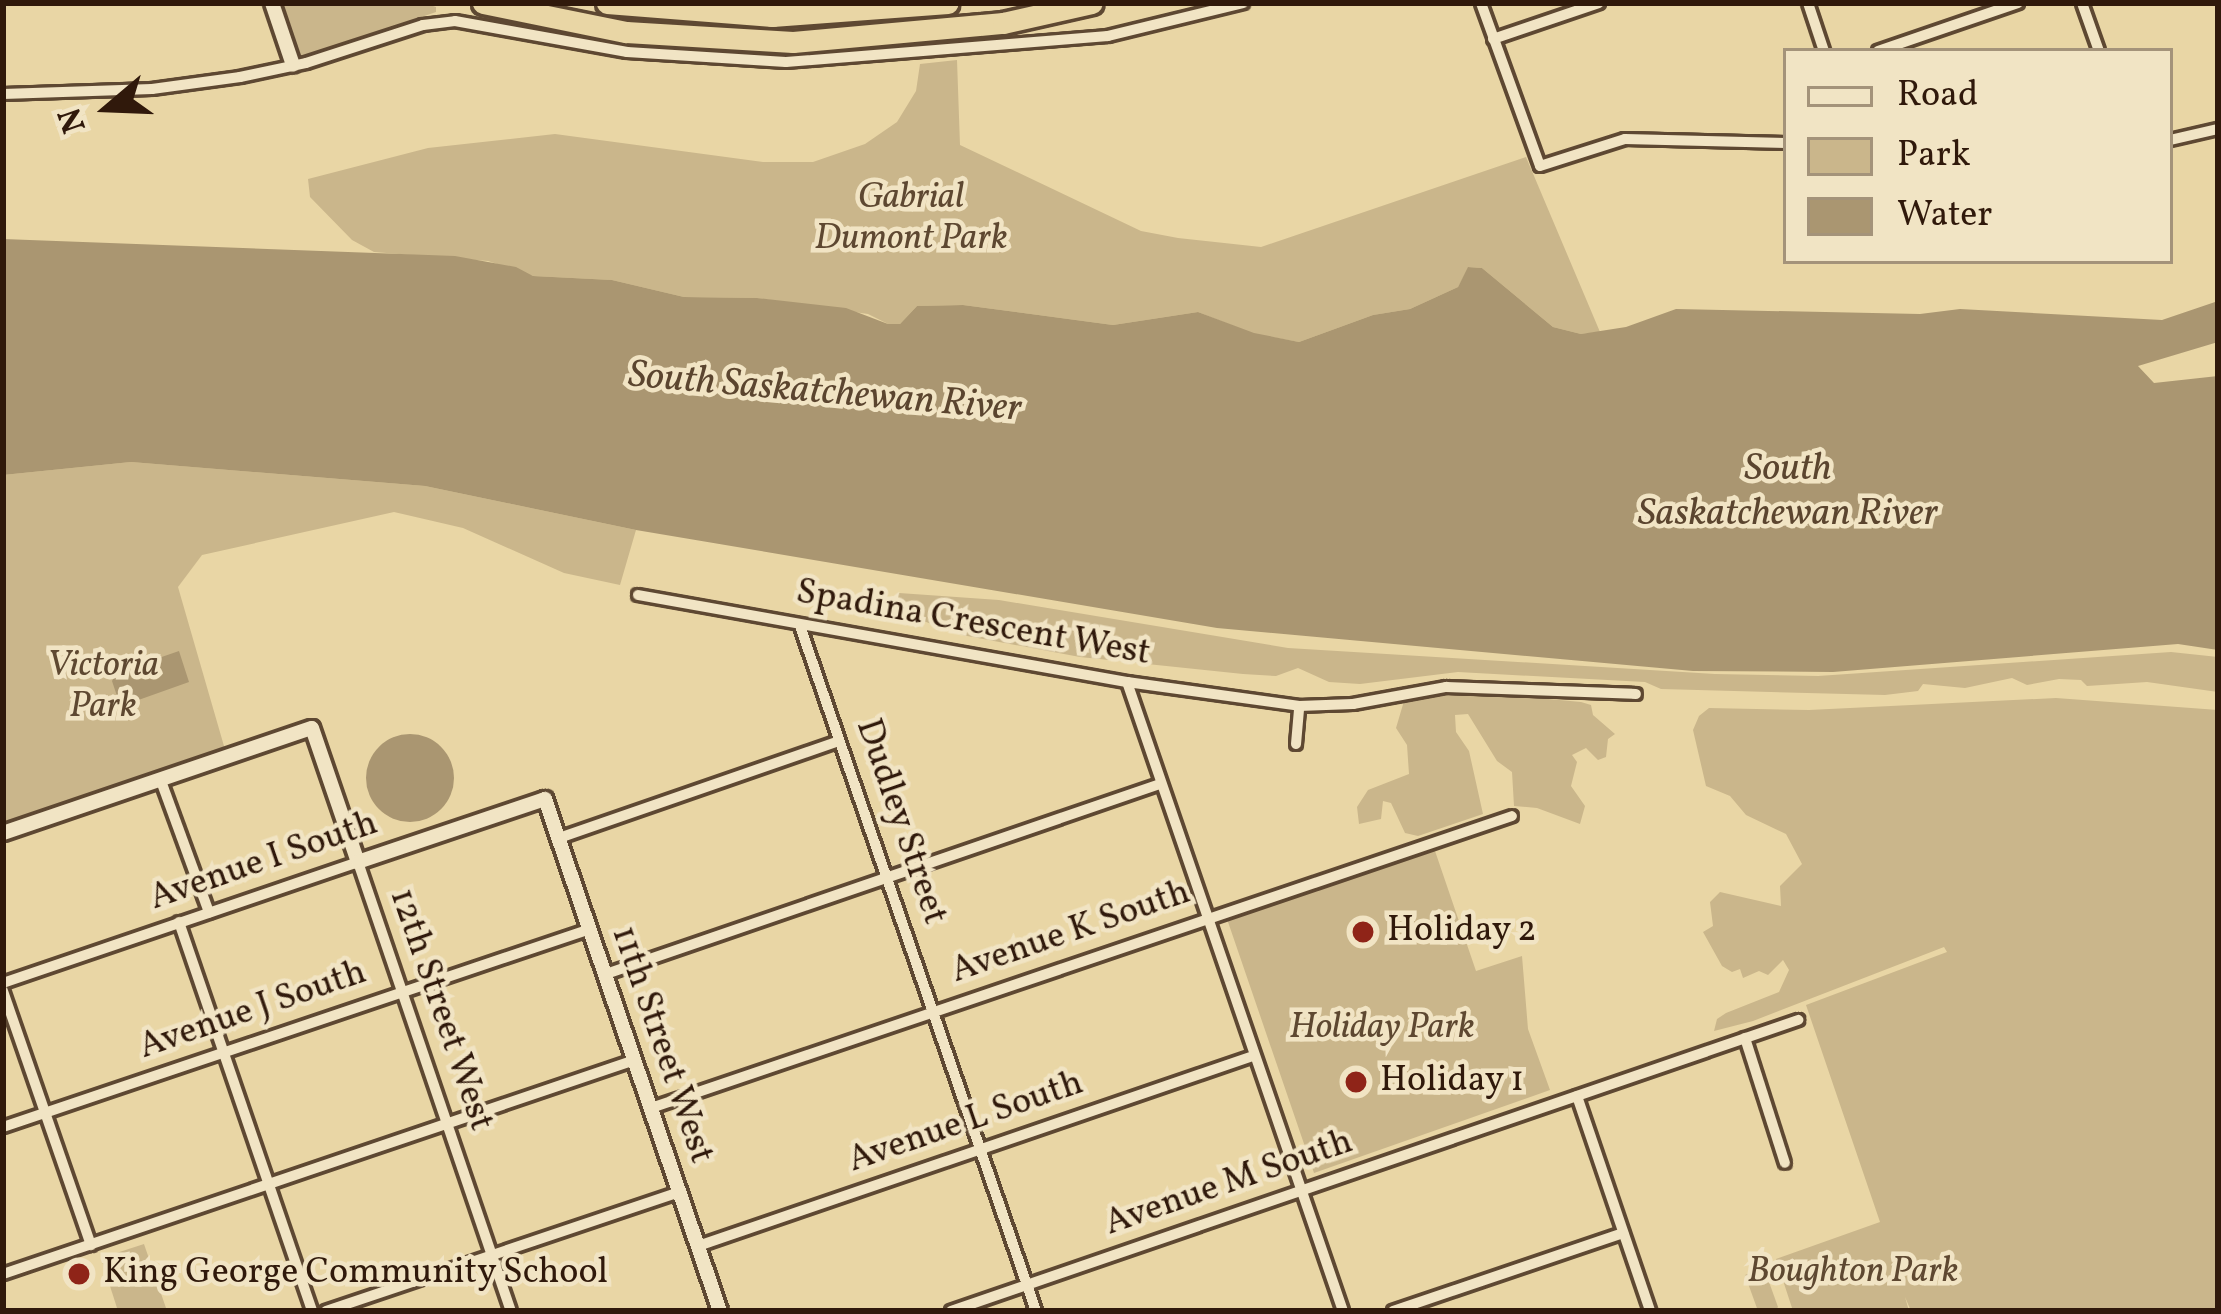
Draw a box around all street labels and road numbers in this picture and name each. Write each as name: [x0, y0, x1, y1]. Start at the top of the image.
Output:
street label: Spadina Crescent West: [792, 571, 1154, 677]
street label: Dudley Street: [845, 713, 955, 931]
street label: Avenue I South: [144, 803, 384, 921]
street label: Avenue K South: [946, 872, 1196, 994]
street label: 12th Street West: [378, 883, 502, 1137]
street label: 11th Street West: [600, 920, 722, 1170]
street label: Avenue J South: [134, 952, 372, 1070]
street label: Avenue L South: [843, 1063, 1089, 1183]
street label: Avenue M South: [1099, 1121, 1359, 1247]

